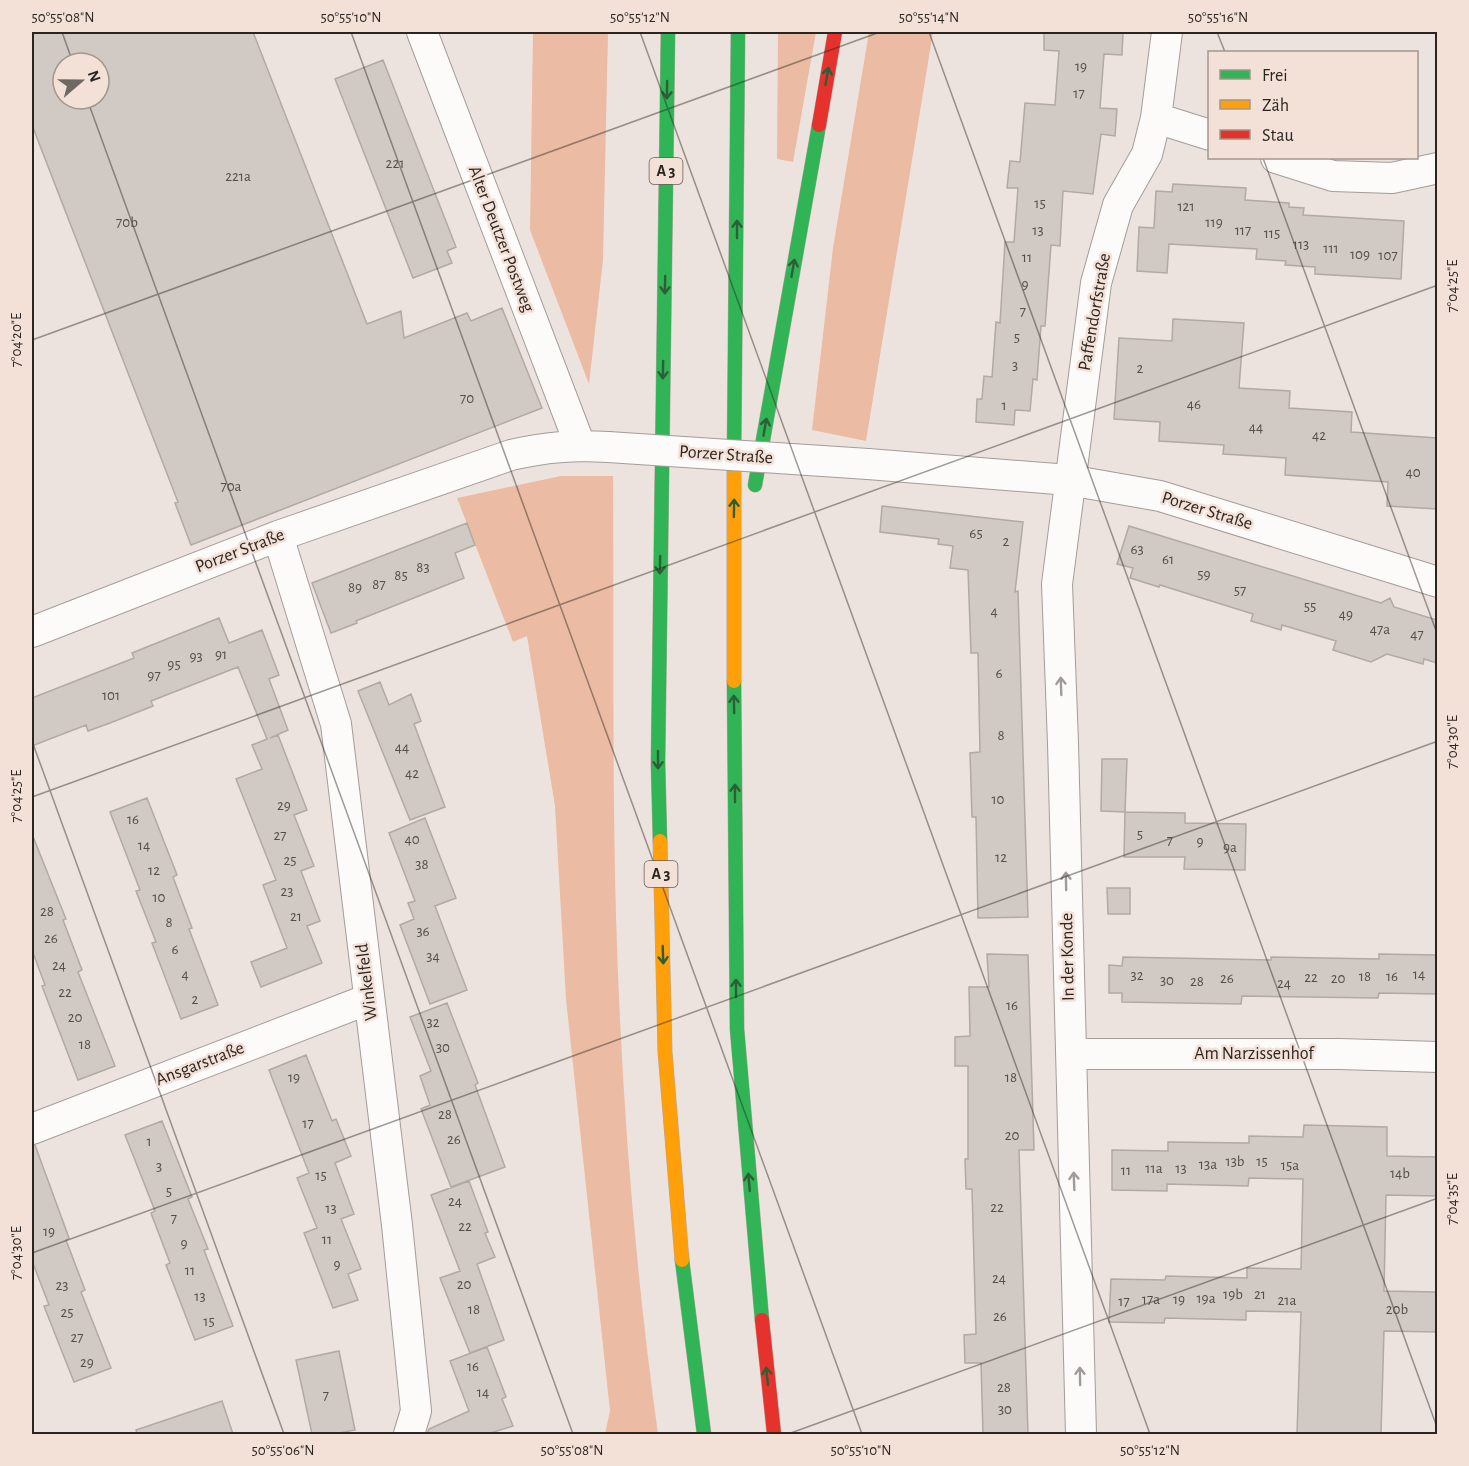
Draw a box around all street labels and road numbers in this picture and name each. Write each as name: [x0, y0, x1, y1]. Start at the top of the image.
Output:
road number: A 3: [650, 158, 682, 184]
street label: Alter Deutzer Postweg: [465, 163, 537, 315]
street label: Paffendorfstraße: [1076, 252, 1114, 372]
street label: Porzer Straße: [679, 443, 773, 467]
street label: Porzer Straße: [1160, 489, 1254, 533]
street label: Porzer Straße: [193, 526, 287, 576]
road number: A 3: [644, 861, 678, 887]
street label: In der Konde: [1058, 913, 1078, 1001]
street label: Winkelfeld: [353, 942, 381, 1022]
street label: Ansgarstraße: [153, 1039, 247, 1089]
street label: Am Narzissenhof: [1194, 1045, 1315, 1063]

